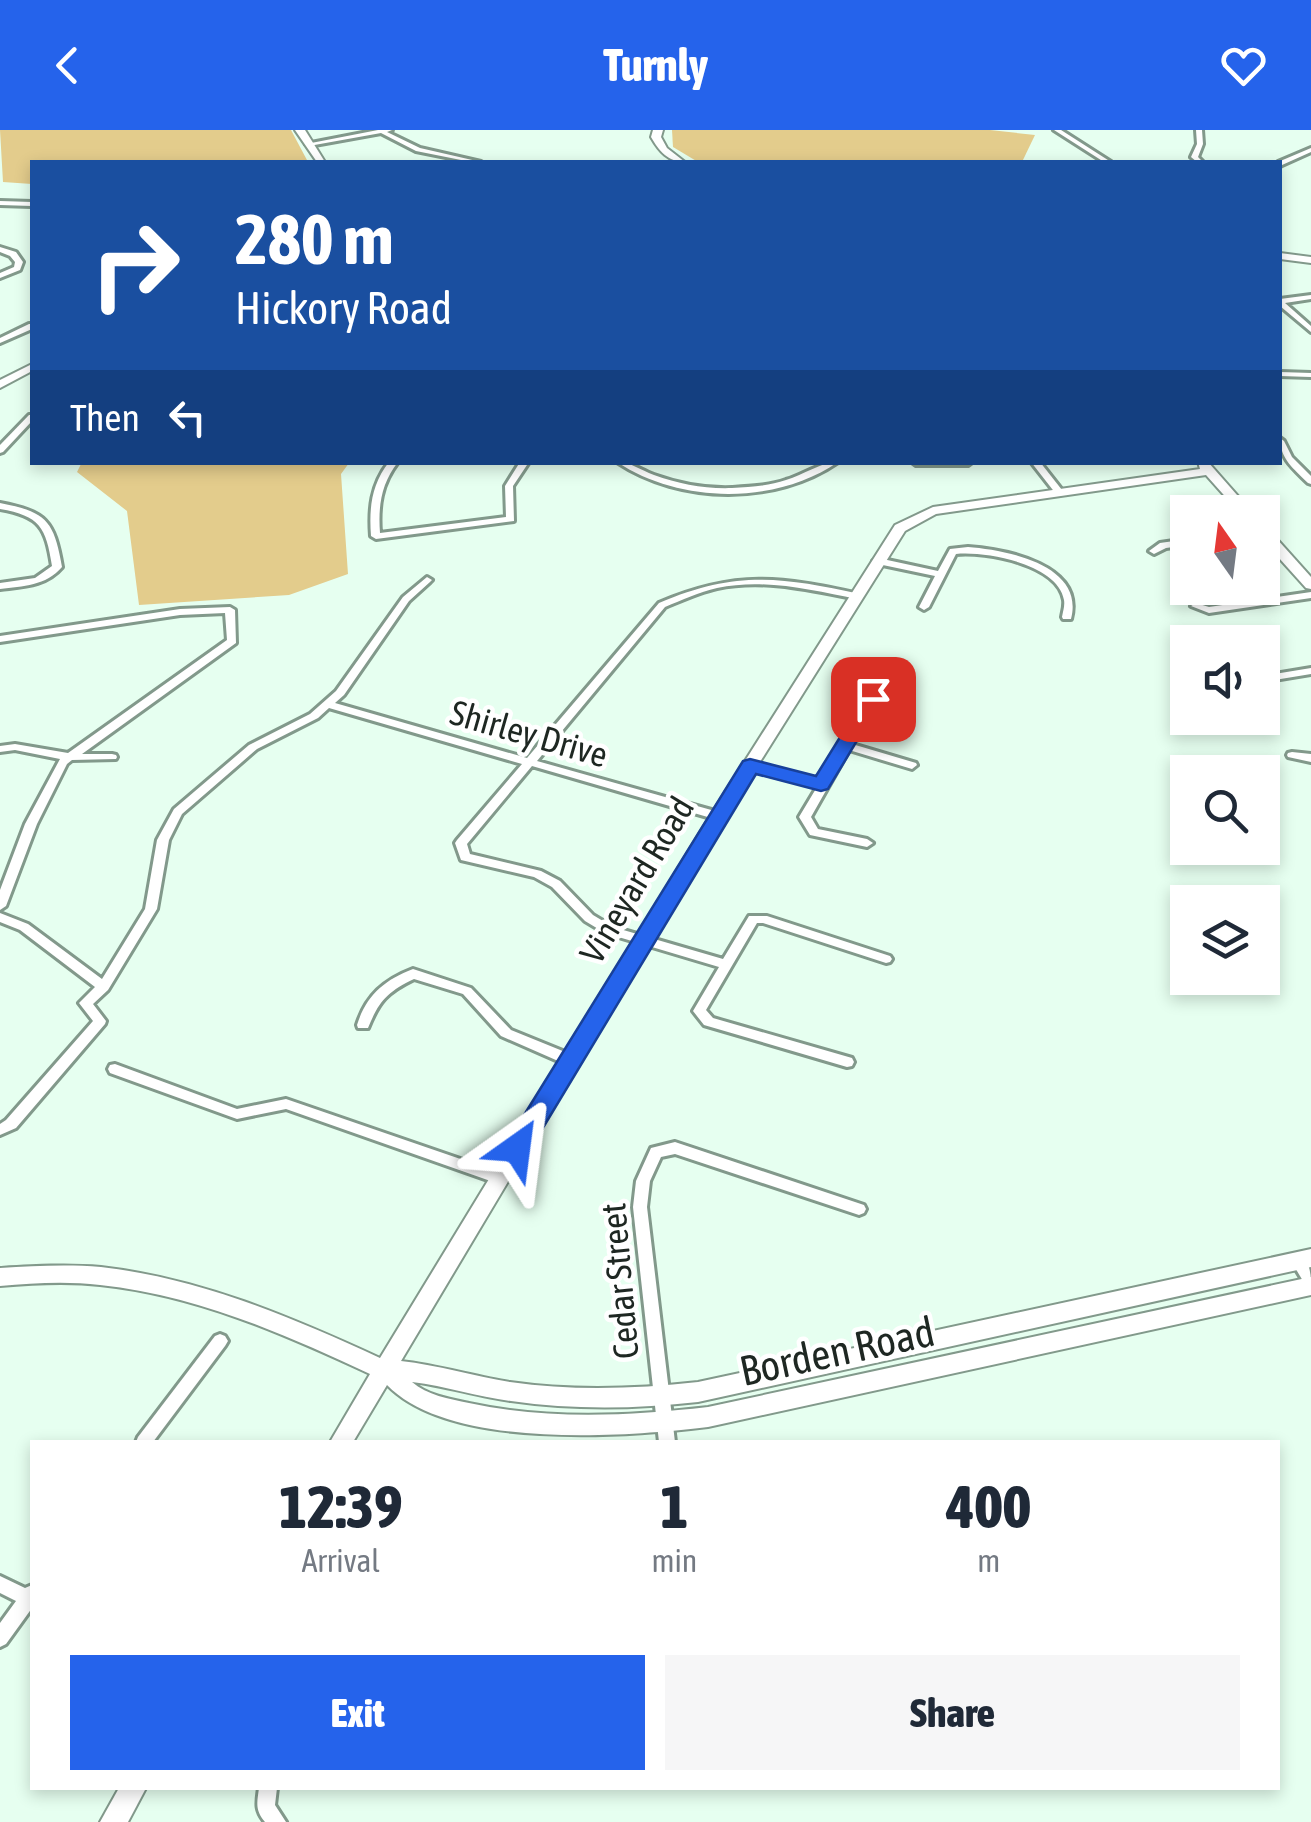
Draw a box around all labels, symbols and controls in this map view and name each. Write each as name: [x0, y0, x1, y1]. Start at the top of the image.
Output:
icon: back: [40, 38, 95, 93]
icon: heart: [1216, 38, 1271, 93]
text: Turnly: [603, 39, 708, 91]
text: 280 m: [235, 199, 394, 279]
icon: right: [70, 200, 200, 330]
text: Hickory Road: [235, 282, 452, 334]
icon: left: [160, 390, 215, 445]
text: Then: [70, 396, 140, 439]
north arrow: [1170, 495, 1280, 605]
map controls: [1170, 495, 1280, 995]
button: sound: [1170, 625, 1280, 735]
pin: [831, 657, 916, 742]
icon: arrive: [846, 672, 901, 727]
street label: Shirley Drive: [446, 692, 612, 775]
button: search: [1170, 755, 1280, 865]
street label: Vineyard Road: [571, 789, 701, 970]
button: layers: [1170, 885, 1280, 995]
position arrow: [465, 1096, 569, 1200]
street label: Cedar Street: [592, 1202, 646, 1361]
street label: Borden Road: [736, 1307, 938, 1395]
text: 12:39: [279, 1472, 402, 1541]
text: 1: [660, 1472, 689, 1541]
text: 400: [946, 1472, 1031, 1541]
text: Arrival: [302, 1542, 380, 1579]
text: min: [651, 1542, 697, 1579]
text: m: [977, 1542, 1000, 1579]
button: Exit: [70, 1655, 645, 1770]
button: Share: [665, 1655, 1240, 1770]

